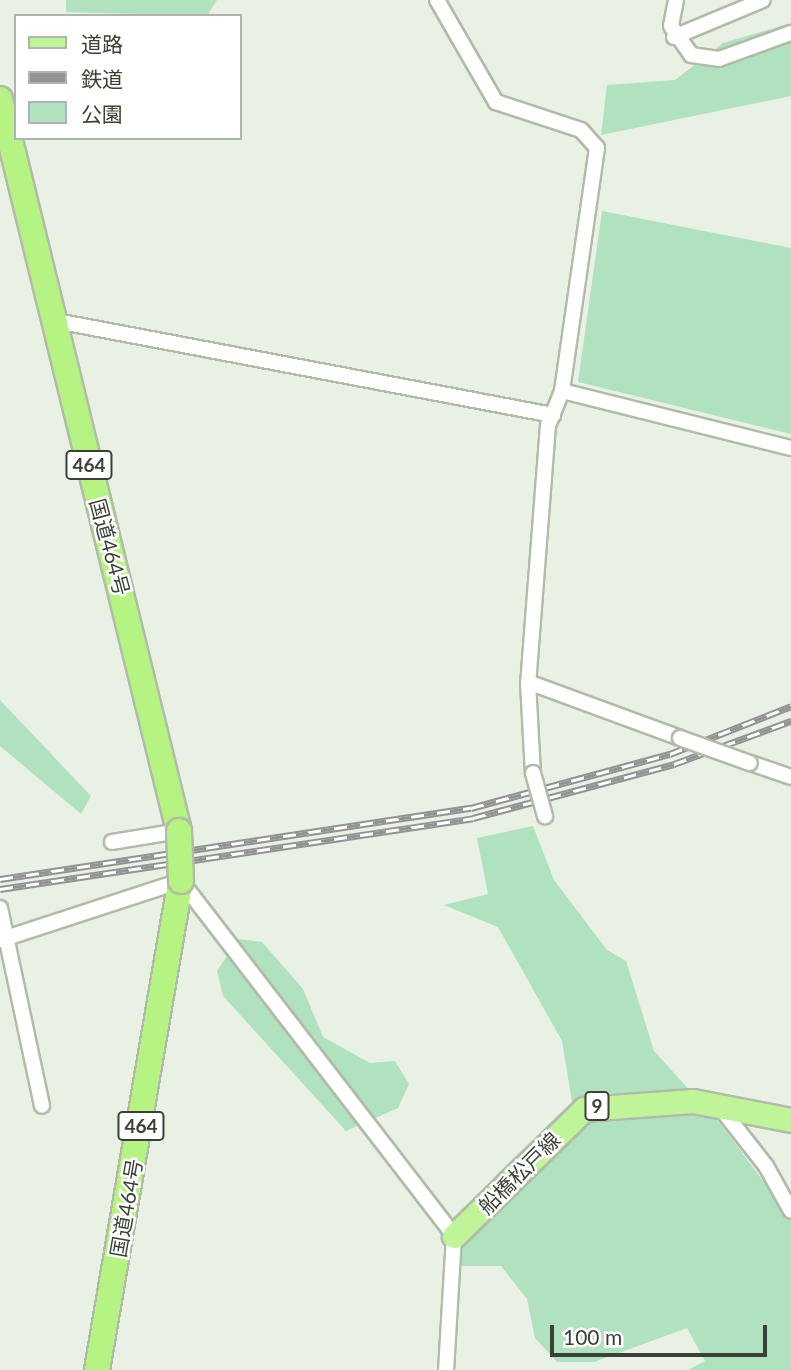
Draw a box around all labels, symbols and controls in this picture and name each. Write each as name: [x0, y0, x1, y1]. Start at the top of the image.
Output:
legend: [14, 14, 242, 140]
text: 道路: [81, 31, 123, 56]
text: 鉄道: [81, 66, 123, 91]
text: 公園: [81, 101, 123, 126]
road number: 464: [64, 450, 114, 480]
street label: 国道464号: [85, 496, 135, 598]
road number: 9: [583, 1090, 611, 1122]
road number: 464: [116, 1110, 166, 1142]
street label: 船橋松戸線: [473, 1127, 565, 1219]
street label: 国道464号: [105, 1157, 147, 1259]
scale bar: [553, 1310, 770, 1354]
text: 100 m: [563, 1324, 622, 1349]

